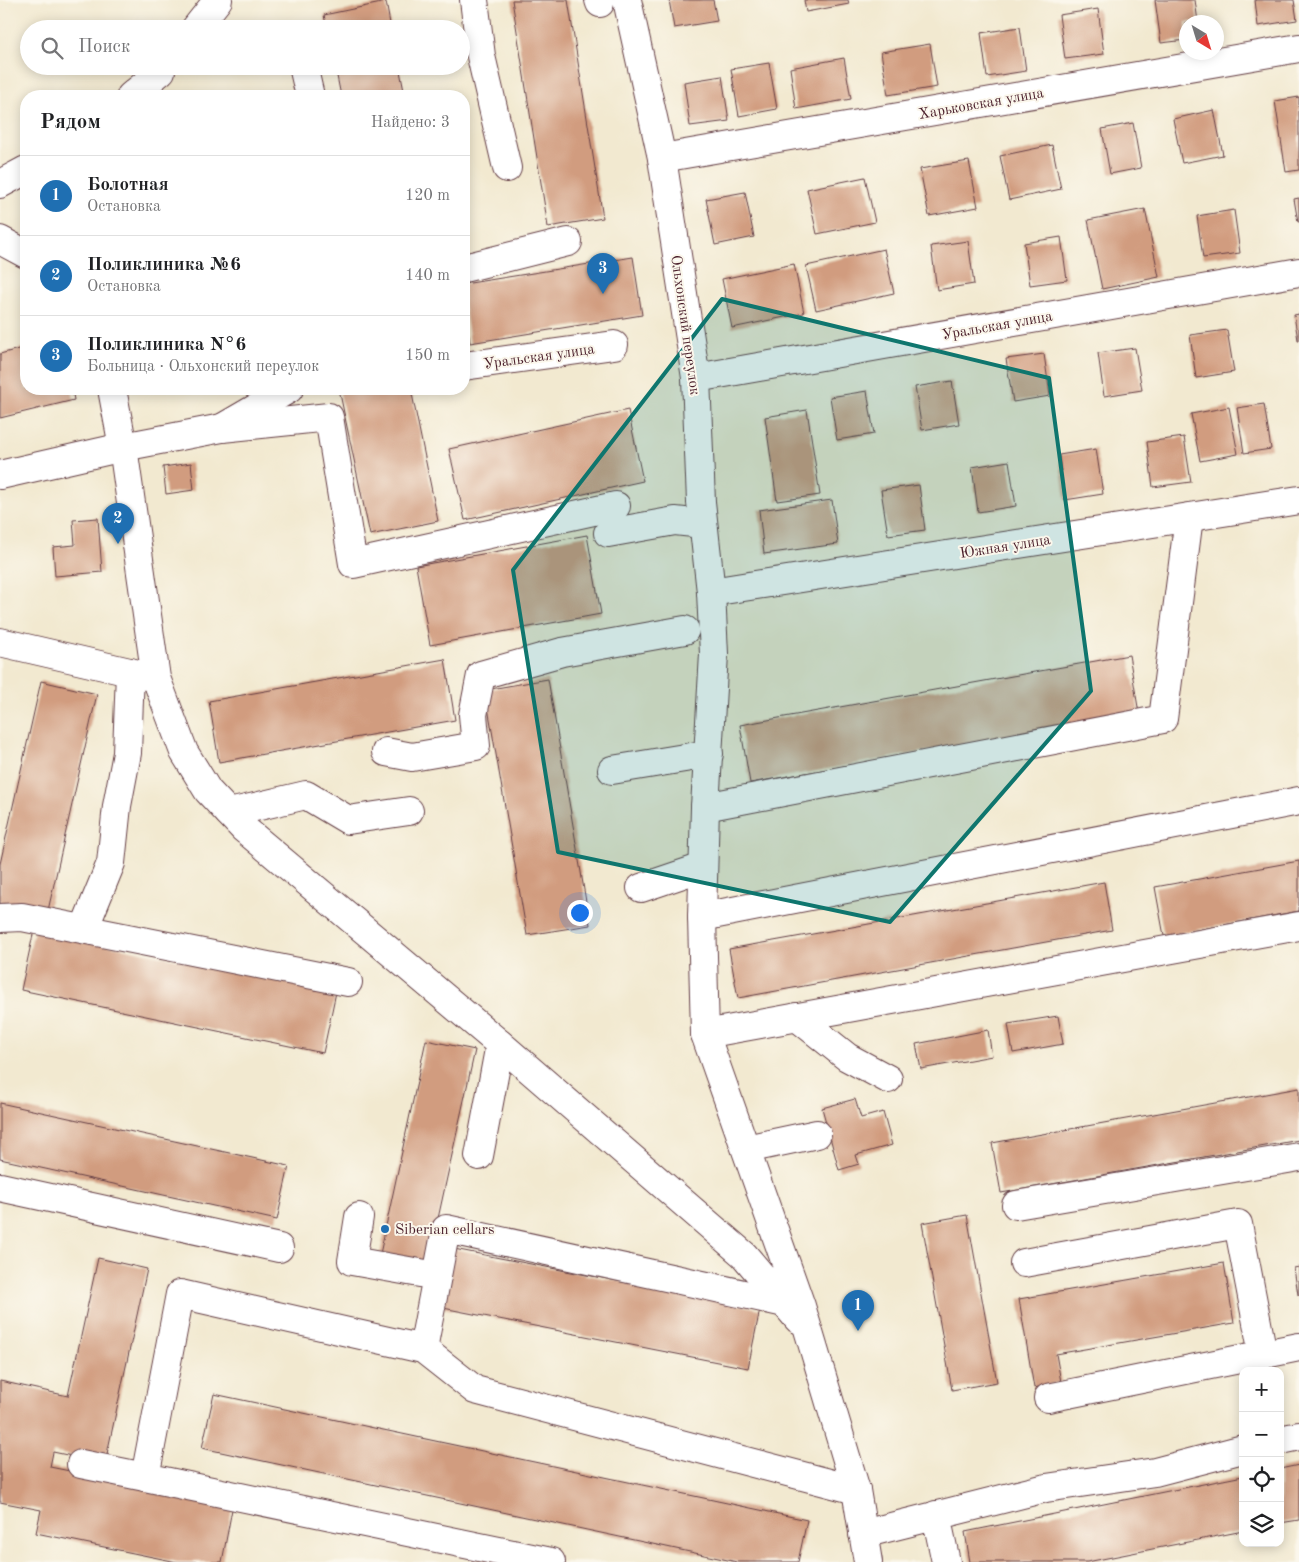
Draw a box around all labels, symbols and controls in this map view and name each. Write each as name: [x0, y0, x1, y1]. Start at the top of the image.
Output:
north arrow: [1179, 15, 1224, 60]
search box: [20, 20, 470, 75]
icon: search: [38, 34, 66, 62]
text: Поиск: [78, 38, 130, 57]
street label: Харьковская улица: [918, 86, 1046, 123]
text: Рядом: [40, 112, 101, 133]
text: Найдено: 3: [371, 115, 450, 131]
text: Болотная: [87, 176, 169, 195]
text: 1: [51, 188, 61, 204]
text: 120 m: [405, 188, 450, 204]
text: Остановка: [87, 199, 161, 215]
pin: 3: [587, 253, 619, 294]
street label: Ольхонский переулок: [667, 254, 702, 397]
text: Поликлиника №6: [87, 256, 241, 275]
text: 2: [51, 268, 61, 284]
text: 140 m: [405, 268, 450, 284]
text: Остановка: [87, 279, 161, 295]
street label: Уральская улица: [941, 309, 1054, 344]
text: Поликлиника N°6: [87, 336, 246, 355]
street label: Уральская улица: [483, 342, 596, 373]
text: 3: [51, 348, 61, 364]
text: 150 m: [405, 348, 450, 364]
text: Больница · Ольхонский переулок: [87, 359, 319, 375]
pin: 2: [102, 503, 134, 544]
street label: Южная улица: [959, 533, 1052, 562]
your location: [567, 900, 593, 926]
marker: Siberian cellars: [379, 1223, 391, 1235]
place label: Siberian cellars: [395, 1223, 494, 1238]
pin: 1: [842, 1290, 874, 1331]
map controls: [1239, 1367, 1284, 1547]
button: +: [1239, 1367, 1284, 1412]
button: −: [1239, 1412, 1284, 1457]
button: locate: [1239, 1457, 1284, 1502]
button: layers: [1239, 1502, 1284, 1547]

